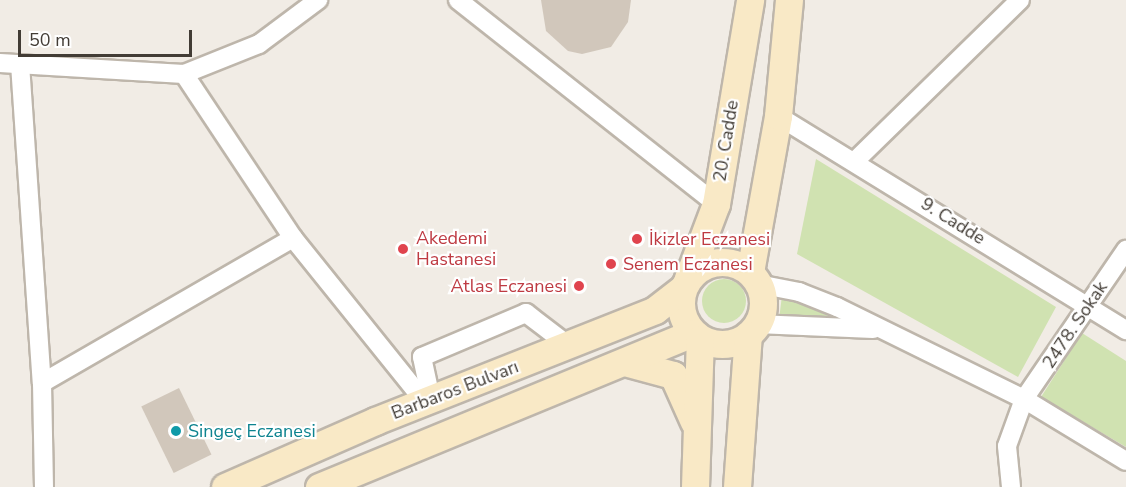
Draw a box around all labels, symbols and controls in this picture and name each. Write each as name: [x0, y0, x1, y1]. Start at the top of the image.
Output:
scale bar: [21, 18, 195, 56]
text: 50 m: [29, 28, 71, 52]
street label: 20. Cadde: [709, 99, 743, 183]
street label: 9. Cadde: [917, 193, 989, 249]
place label: Akedemi Hastanesi: [416, 228, 496, 270]
place label: İkizler Eczanesi: [649, 228, 770, 250]
marker: İkizler Eczanesi: [630, 232, 644, 246]
marker: Akedemi Hastanesi: [394, 240, 412, 258]
place label: Senem Eczanesi: [623, 253, 753, 275]
marker: Senem Eczanesi: [604, 257, 618, 271]
place label: Atlas Eczanesi: [450, 275, 567, 297]
street label: 2478. Sokak: [1038, 277, 1112, 373]
marker: Atlas Eczanesi: [572, 279, 586, 293]
street label: Barbaros Bulvarı: [388, 356, 522, 424]
place label: Singeç Eczanesi: [188, 420, 316, 442]
marker: Singeç Eczanesi: [169, 424, 183, 438]

